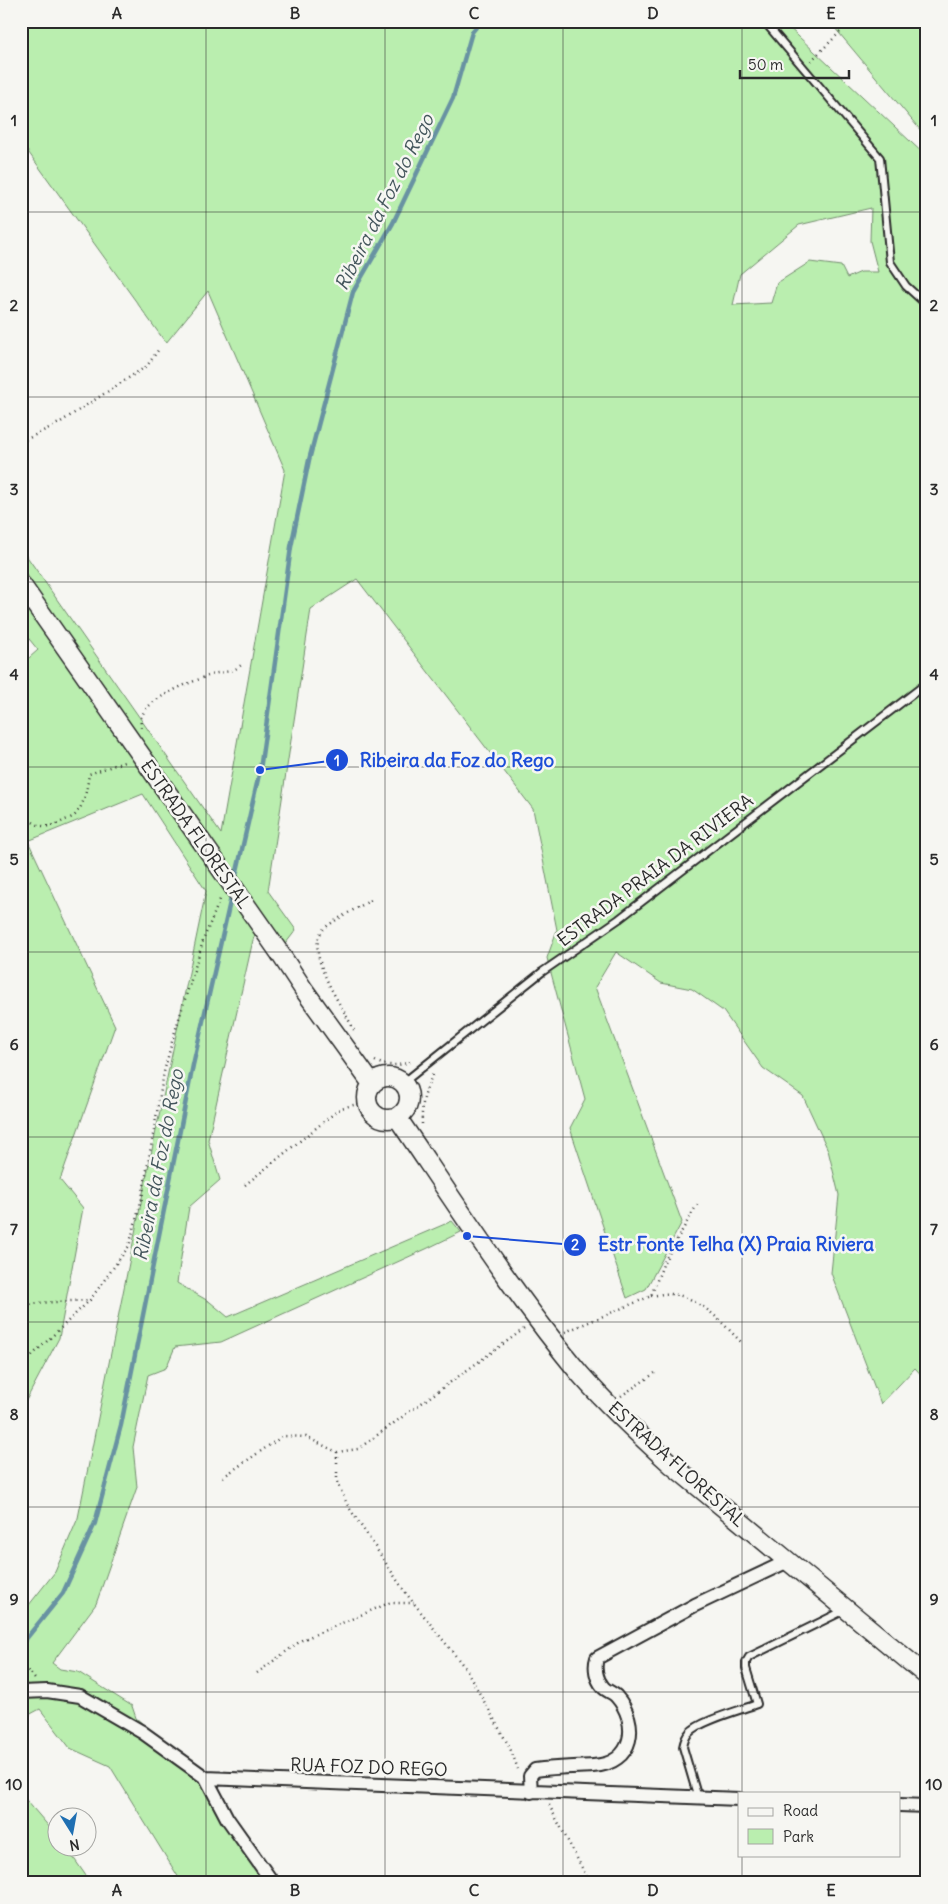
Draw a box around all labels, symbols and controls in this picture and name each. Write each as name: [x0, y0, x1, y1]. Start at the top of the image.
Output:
text: A: [112, 3, 122, 23]
text: B: [290, 3, 301, 23]
text: C: [469, 3, 480, 23]
text: D: [647, 3, 659, 23]
text: E: [826, 3, 836, 23]
scale bar: [740, 48, 849, 80]
text: 50 m: [748, 55, 783, 74]
water label: Ribeira da Foz do Rego: [329, 109, 439, 294]
text: 1: [11, 110, 17, 130]
text: 1: [931, 110, 937, 130]
text: 2: [10, 295, 19, 315]
text: 2: [930, 295, 939, 315]
text: 3: [9, 479, 19, 499]
text: 3: [929, 479, 939, 499]
text: 4: [9, 664, 19, 684]
text: 4: [929, 664, 939, 684]
callout: Ribeira da Foz do Rego: [325, 743, 564, 777]
text: Ribeira da Foz do Rego: [360, 748, 555, 772]
text: 1: [334, 751, 340, 770]
street label: ESTRADA FLORESTAL: [136, 755, 256, 913]
street label: ESTRADA PRAIA DA RIVIERA: [552, 789, 758, 951]
text: 5: [9, 849, 19, 869]
text: 5: [929, 849, 939, 869]
text: 6: [9, 1034, 19, 1054]
text: 6: [929, 1034, 939, 1054]
water label: Ribeira da Foz do Rego: [128, 1066, 189, 1263]
text: 7: [10, 1219, 18, 1239]
text: 7: [930, 1219, 938, 1239]
callout: Estr Fonte Telha (X) Praia Riviera: [563, 1228, 884, 1262]
text: Estr Fonte Telha (X) Praia Riviera: [598, 1232, 874, 1256]
text: 2: [571, 1235, 579, 1254]
street label: ESTRADA FLORESTAL: [604, 1396, 750, 1532]
text: 8: [9, 1404, 19, 1424]
text: 8: [929, 1404, 939, 1424]
text: 9: [9, 1589, 19, 1609]
text: 9: [929, 1589, 939, 1609]
street label: RUA FOZ DO REGO: [290, 1753, 448, 1781]
text: 10: [6, 1774, 22, 1794]
text: 10: [926, 1774, 942, 1794]
legend: [738, 1792, 900, 1856]
text: Road: [783, 1801, 818, 1820]
north arrow: [48, 1806, 98, 1856]
text: Park: [783, 1827, 814, 1846]
text: N: [68, 1835, 81, 1855]
text: A: [112, 1880, 122, 1900]
text: B: [290, 1880, 301, 1900]
text: C: [469, 1880, 480, 1900]
text: D: [647, 1880, 659, 1900]
text: E: [826, 1880, 836, 1900]

